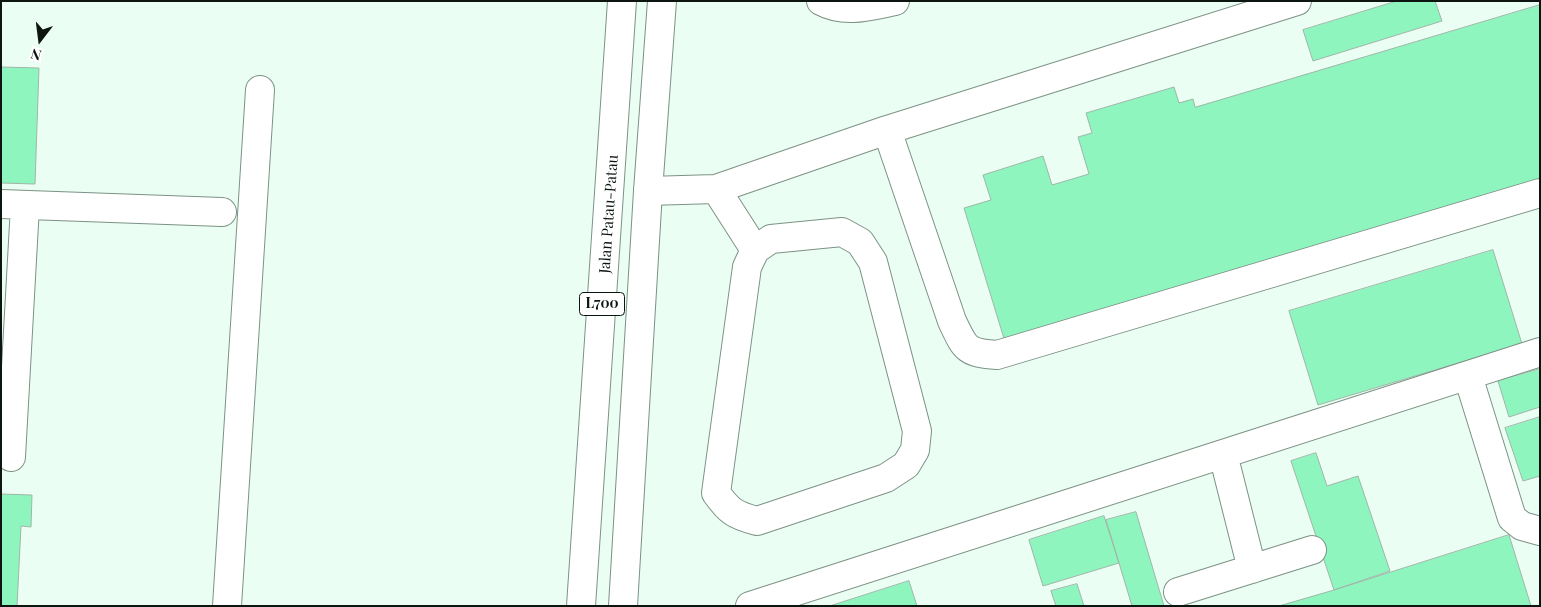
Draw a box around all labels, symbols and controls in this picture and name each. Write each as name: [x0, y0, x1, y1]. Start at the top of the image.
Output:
north arrow: [15, 15, 65, 65]
text: N: [29, 44, 43, 65]
street label: Jalan Patau-Patau: [596, 154, 622, 274]
road number: L700: [580, 292, 624, 316]

